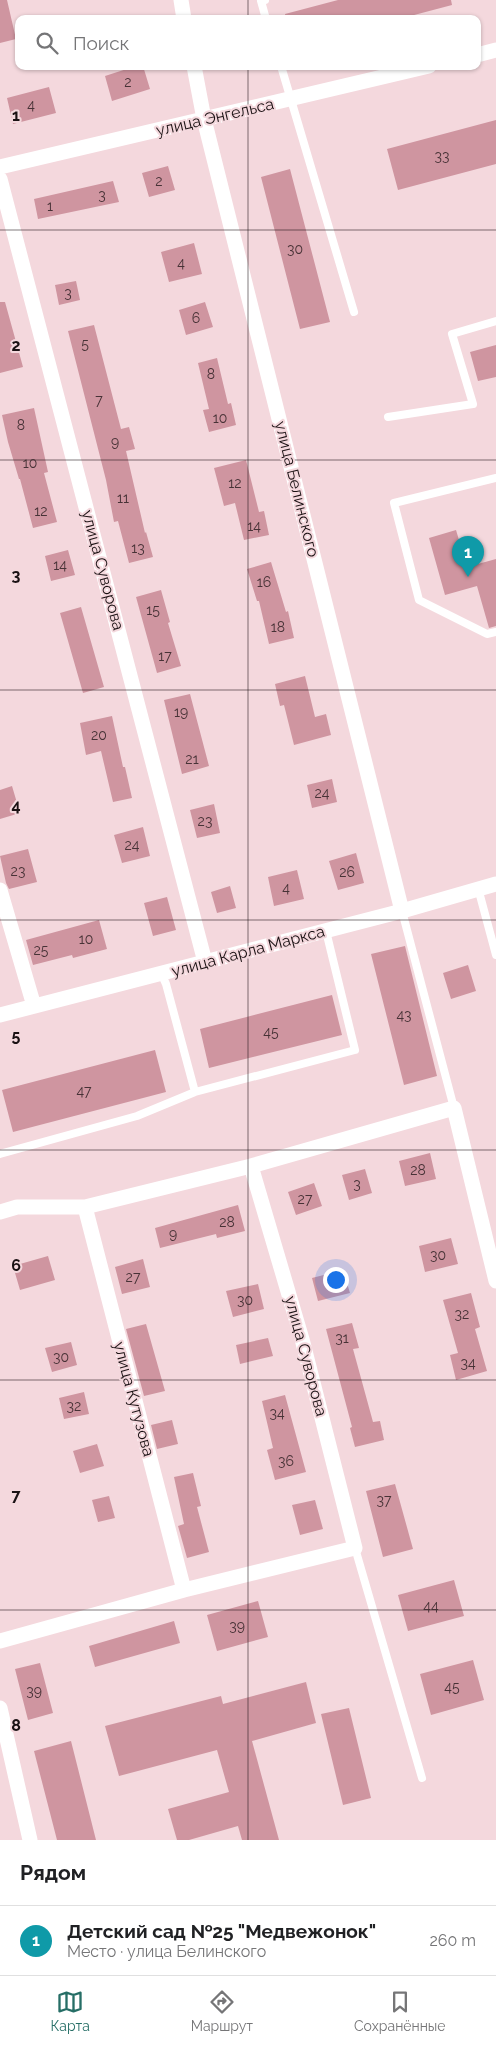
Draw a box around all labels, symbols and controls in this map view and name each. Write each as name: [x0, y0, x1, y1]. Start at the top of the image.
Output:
search box: [15, 15, 481, 70]
icon: search: [33, 29, 61, 57]
text: Поиск: [73, 32, 129, 54]
house number: 2: [124, 74, 132, 90]
street label: улица Энгельса: [154, 94, 276, 140]
house number: 4: [27, 97, 35, 113]
text: 1: [12, 106, 20, 125]
house number: 33: [435, 148, 449, 164]
house number: 2: [155, 173, 163, 189]
house number: 3: [98, 187, 106, 203]
house number: 1: [47, 198, 53, 214]
house number: 30: [287, 241, 303, 257]
house number: 4: [177, 255, 185, 271]
house number: 3: [64, 285, 72, 301]
house number: 6: [192, 310, 200, 326]
text: 2: [11, 336, 21, 355]
house number: 5: [81, 336, 89, 352]
house number: 8: [207, 366, 215, 382]
house number: 7: [95, 392, 103, 408]
house number: 10: [213, 410, 227, 426]
house number: 8: [17, 417, 25, 433]
street label: улица Белинского: [271, 419, 323, 559]
house number: 9: [111, 434, 119, 450]
house number: 10: [23, 455, 37, 471]
house number: 12: [228, 475, 242, 491]
house number: 11: [117, 490, 129, 506]
house number: 12: [34, 503, 48, 519]
street label: улица Суворова: [78, 508, 128, 632]
house number: 14: [247, 518, 261, 534]
pin: 1: [452, 536, 484, 577]
house number: 13: [131, 540, 145, 556]
house number: 14: [53, 557, 67, 573]
text: 3: [12, 566, 21, 585]
house number: 16: [257, 574, 271, 590]
house number: 15: [146, 602, 160, 618]
house number: 18: [271, 619, 285, 635]
house number: 17: [158, 648, 172, 664]
house number: 19: [174, 704, 188, 720]
house number: 20: [91, 727, 107, 743]
house number: 21: [185, 751, 199, 767]
house number: 24: [315, 785, 330, 801]
text: 4: [11, 796, 21, 815]
house number: 23: [198, 813, 212, 829]
house number: 24: [125, 837, 140, 853]
house number: 23: [11, 863, 25, 879]
house number: 26: [339, 864, 355, 880]
house number: 4: [282, 880, 290, 896]
street label: улица Карла Маркса: [169, 921, 327, 981]
house number: 10: [79, 931, 93, 947]
house number: 25: [34, 942, 49, 958]
house number: 43: [396, 1007, 412, 1023]
house number: 45: [263, 1024, 279, 1040]
text: 5: [12, 1026, 21, 1045]
house number: 47: [76, 1083, 92, 1099]
house number: 28: [410, 1162, 426, 1178]
house number: 3: [353, 1176, 361, 1192]
house number: 27: [298, 1191, 313, 1207]
house number: 28: [219, 1214, 235, 1230]
house number: 9: [169, 1226, 177, 1242]
house number: 30: [430, 1247, 446, 1263]
text: 6: [11, 1256, 21, 1275]
your location: [323, 1267, 349, 1293]
house number: 27: [126, 1269, 141, 1285]
house number: 30: [237, 1292, 253, 1308]
street label: улица Суворова: [281, 1294, 331, 1418]
house number: 32: [455, 1306, 469, 1322]
house number: 31: [335, 1330, 349, 1346]
street label: улица Кутузова: [110, 1340, 158, 1458]
house number: 30: [53, 1349, 69, 1365]
house number: 34: [460, 1355, 476, 1371]
house number: 32: [67, 1398, 81, 1414]
house number: 34: [269, 1405, 285, 1421]
house number: 36: [278, 1453, 294, 1469]
text: 7: [12, 1486, 21, 1505]
house number: 37: [377, 1492, 392, 1508]
house number: 44: [423, 1598, 439, 1614]
house number: 39: [229, 1618, 245, 1634]
house number: 45: [444, 1679, 460, 1695]
house number: 39: [26, 1683, 42, 1699]
text: 8: [11, 1716, 21, 1735]
text: Рядом: [20, 1860, 86, 1885]
text: Детский сад №25 "Медвежонок": [67, 1920, 376, 1942]
text: 1: [32, 1931, 40, 1950]
text: 260 m: [429, 1931, 476, 1950]
text: Место · улица Белинского: [67, 1942, 266, 1961]
tab: Карта: [50, 1988, 90, 2034]
tab: Маршрут: [191, 1988, 253, 2034]
tab: Сохранённые: [354, 1988, 446, 2034]

